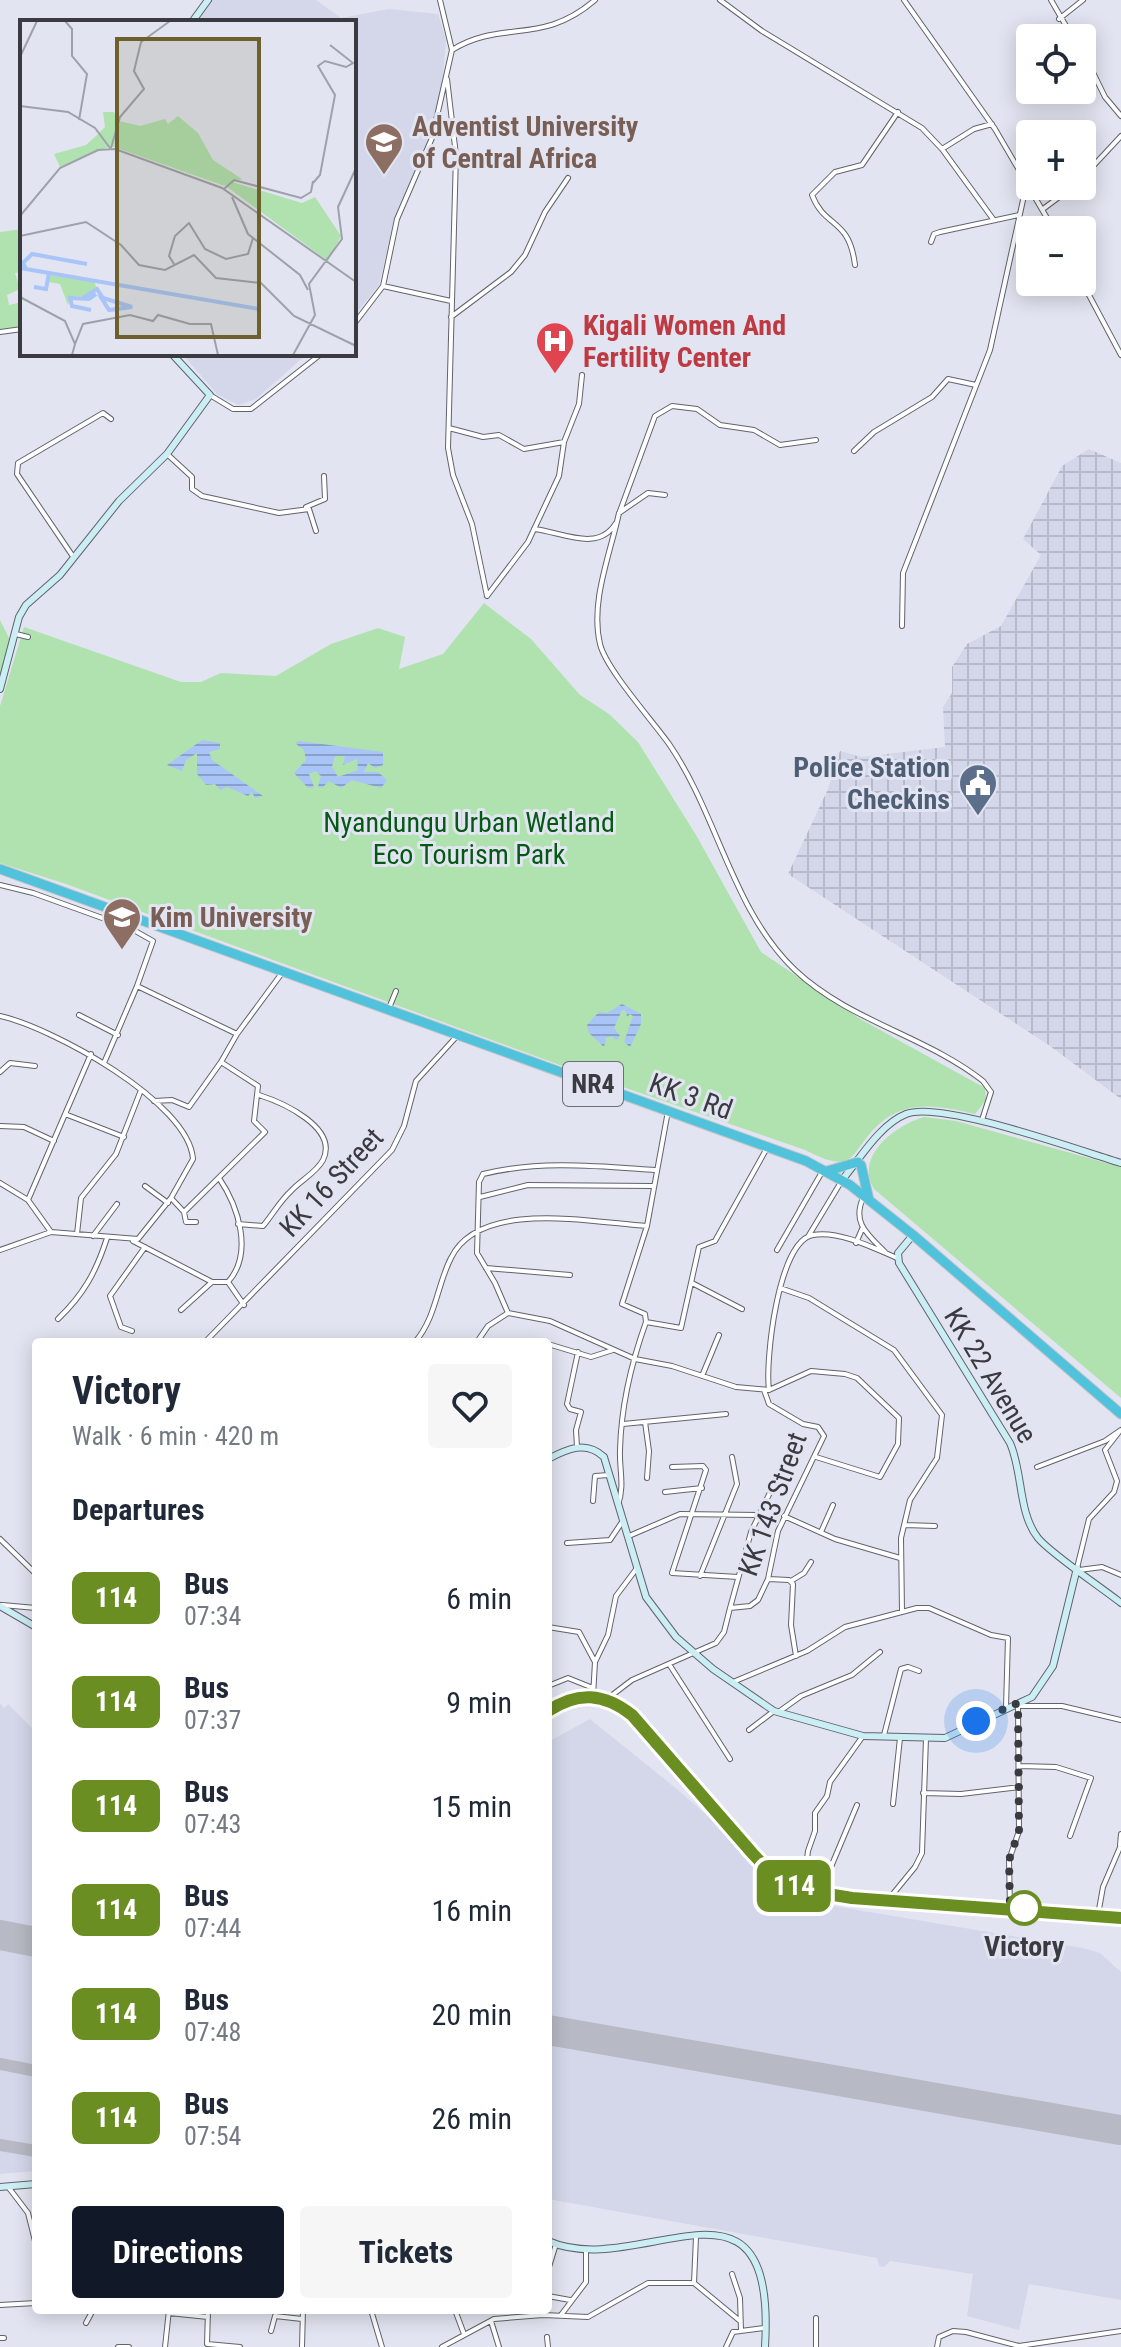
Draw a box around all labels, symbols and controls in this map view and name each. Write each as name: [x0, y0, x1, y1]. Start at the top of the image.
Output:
inset map: [20, 20, 356, 356]
map controls: [1016, 24, 1096, 296]
button: locate: [1016, 24, 1096, 104]
place label: Adventist University of Central Africa: [412, 110, 639, 175]
button: +: [1016, 120, 1096, 200]
school or university icon: Adventist University of Central Africa: [363, 121, 405, 176]
button: −: [1016, 216, 1096, 296]
place label: Kigali Women And Fertility Center: [583, 309, 786, 374]
hospital icon: Kigali Women And Fertility Center: [534, 320, 576, 375]
place label: Police Station Checkins: [793, 751, 950, 816]
public building icon: Police Station Checkins: [957, 762, 999, 817]
park label: Nyandungu Urban Wetland Eco Tourism Park: [323, 806, 615, 871]
school or university icon: Kim University: [101, 896, 143, 951]
place label: Kim University: [150, 901, 313, 934]
road number: NR4: [563, 1062, 623, 1106]
street label: KK 3 Rd: [645, 1066, 737, 1127]
street label: KK 16 Street: [273, 1121, 390, 1244]
street label: KK 22 Avenue: [937, 1302, 1044, 1449]
button: heart: [428, 1364, 512, 1448]
text: Victory: [72, 1369, 181, 1413]
text: Walk · 6 min · 420 m: [72, 1421, 279, 1451]
street label: KK 143 Street: [731, 1428, 814, 1581]
text: Departures: [72, 1492, 205, 1527]
text: Bus: [184, 1566, 229, 1601]
text: 114: [95, 1581, 137, 1614]
text: 6 min: [446, 1581, 512, 1616]
text: 07:34: [184, 1601, 241, 1631]
text: Bus: [184, 1670, 229, 1705]
text: 114: [95, 1685, 137, 1718]
text: 9 min: [446, 1685, 512, 1720]
your location: [956, 1701, 996, 1741]
text: 07:37: [184, 1705, 241, 1735]
text: Bus: [184, 1774, 229, 1809]
text: 114: [95, 1789, 137, 1822]
text: 15 min: [431, 1789, 512, 1824]
text: 07:43: [184, 1809, 241, 1839]
line badge: 114: [748, 1860, 840, 1912]
text: 114: [773, 1869, 815, 1902]
text: Bus: [184, 1878, 229, 1913]
marker: Victory: [1007, 1891, 1041, 1925]
text: 114: [95, 1893, 137, 1926]
text: 16 min: [431, 1893, 512, 1928]
text: 07:44: [184, 1913, 241, 1943]
place label: Victory: [984, 1930, 1065, 1963]
text: Bus: [184, 1982, 229, 2017]
text: 114: [95, 1997, 137, 2030]
text: 20 min: [431, 1997, 512, 2032]
text: 07:48: [184, 2017, 241, 2047]
text: Bus: [184, 2086, 229, 2121]
text: 114: [95, 2101, 137, 2134]
text: 26 min: [431, 2101, 512, 2136]
text: 07:54: [184, 2121, 241, 2151]
button: Directions: [72, 2206, 284, 2298]
button: Tickets: [300, 2206, 512, 2298]

